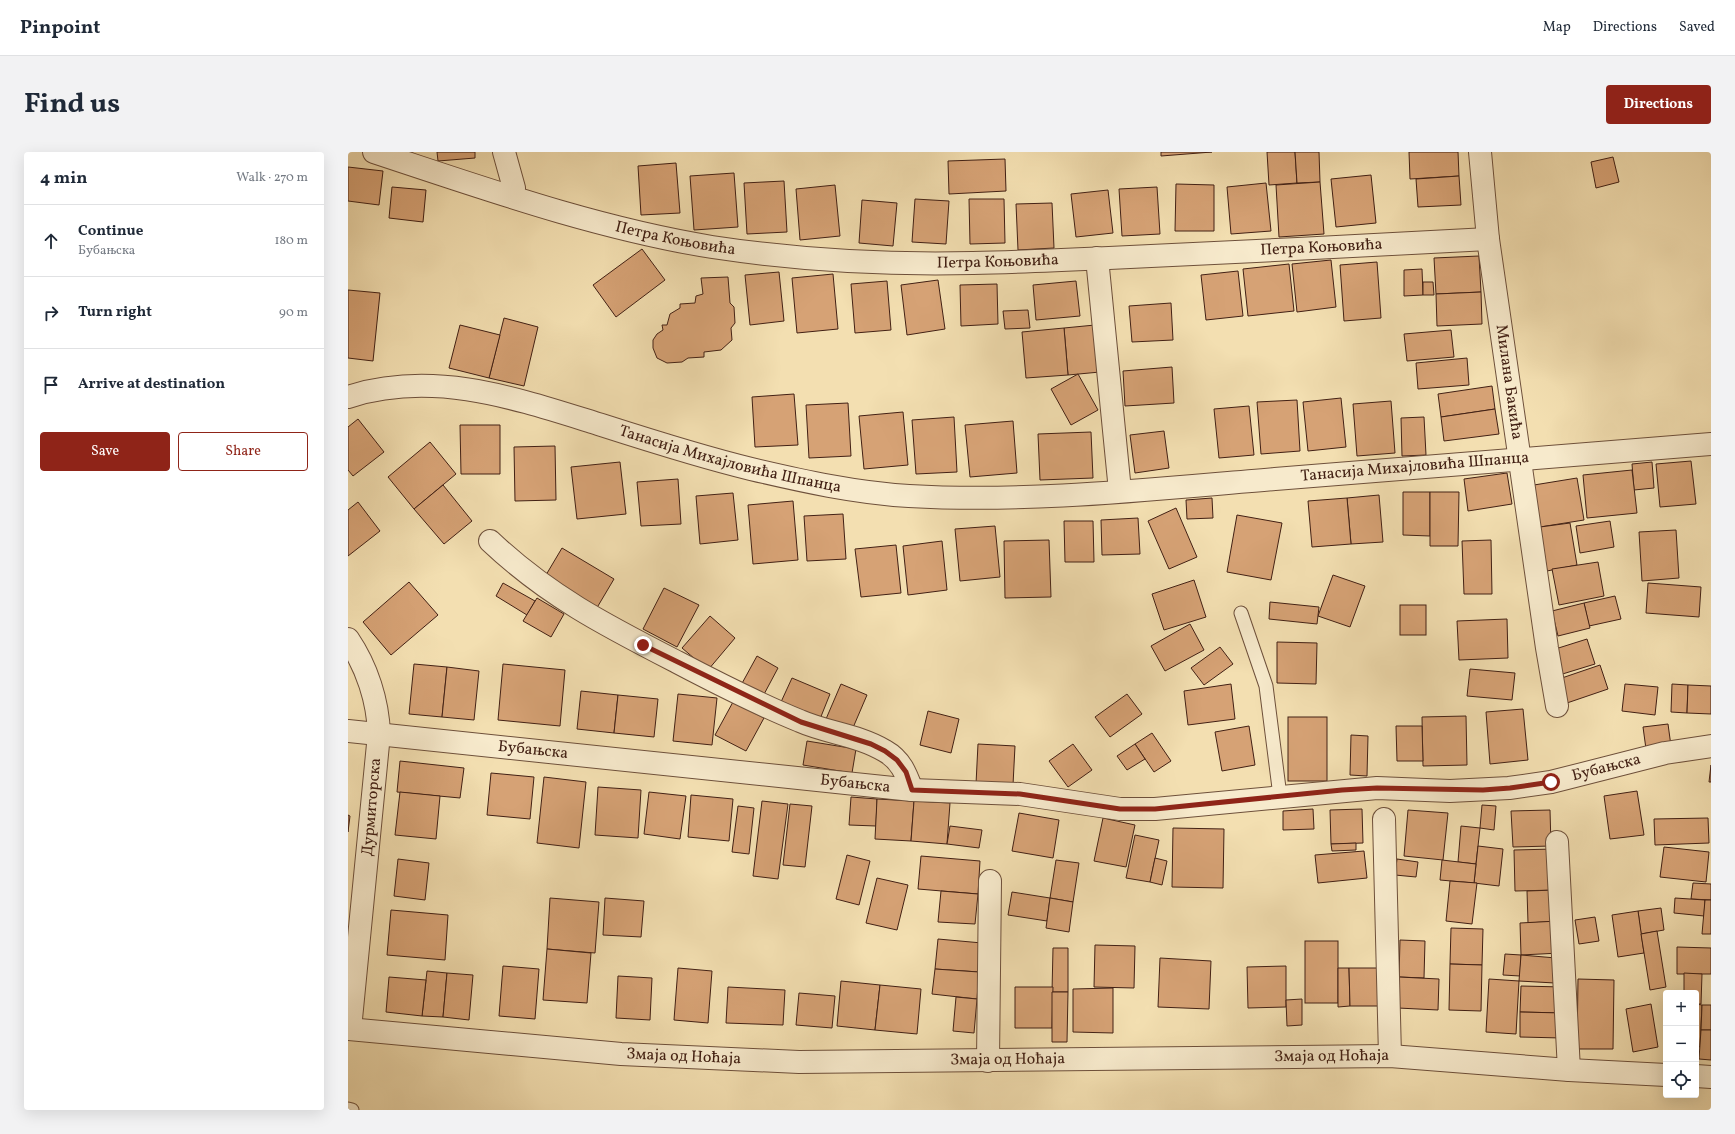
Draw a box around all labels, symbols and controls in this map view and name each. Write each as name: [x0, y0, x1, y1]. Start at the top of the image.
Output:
text: Pinpoint: [20, 15, 100, 41]
text: Map: [1543, 18, 1571, 37]
text: Directions: [1593, 18, 1657, 37]
text: Saved: [1679, 18, 1715, 37]
text: Find us: [24, 85, 120, 124]
button: Directions: [1606, 85, 1711, 124]
text: 4 min: [40, 167, 87, 190]
text: Walk · 270 m: [236, 169, 308, 187]
street label: Петра Коњовића: [613, 216, 737, 261]
text: Continue: [78, 221, 143, 242]
icon: ahead: [40, 230, 62, 252]
text: 180 m: [274, 232, 308, 250]
street label: Петра Коњовића: [1260, 234, 1383, 262]
text: Бубањска: [78, 242, 135, 260]
street label: Петра Коњовића: [937, 249, 1059, 274]
icon: right: [40, 302, 62, 324]
text: Turn right: [78, 302, 152, 323]
text: 90 m: [279, 304, 308, 322]
street label: Милана Бакића: [1489, 323, 1528, 441]
icon: arrive: [40, 374, 62, 396]
text: Arrive at destination: [78, 374, 225, 395]
street label: Танасија Михајловића Шпанца: [616, 420, 843, 499]
button: Save: [40, 432, 170, 471]
button: Share: [178, 432, 308, 471]
street label: Танасија Михајловића Шпанца: [1300, 447, 1530, 488]
route end: [634, 636, 652, 654]
street label: Бубањска: [497, 736, 569, 765]
street label: Бубањска: [1570, 749, 1643, 787]
street label: Дурмиторска: [357, 757, 387, 857]
street label: Бубањска: [819, 769, 891, 799]
route start: [1542, 773, 1560, 791]
map controls: [1663, 990, 1699, 1098]
button: +: [1663, 990, 1699, 1026]
button: −: [1663, 1026, 1699, 1062]
street label: Змаја од Ноћаја: [626, 1043, 742, 1070]
street label: Змаја од Ноћаја: [1274, 1045, 1389, 1068]
street label: Змаја од Ноћаја: [950, 1048, 1065, 1071]
button: locate: [1663, 1062, 1699, 1098]

